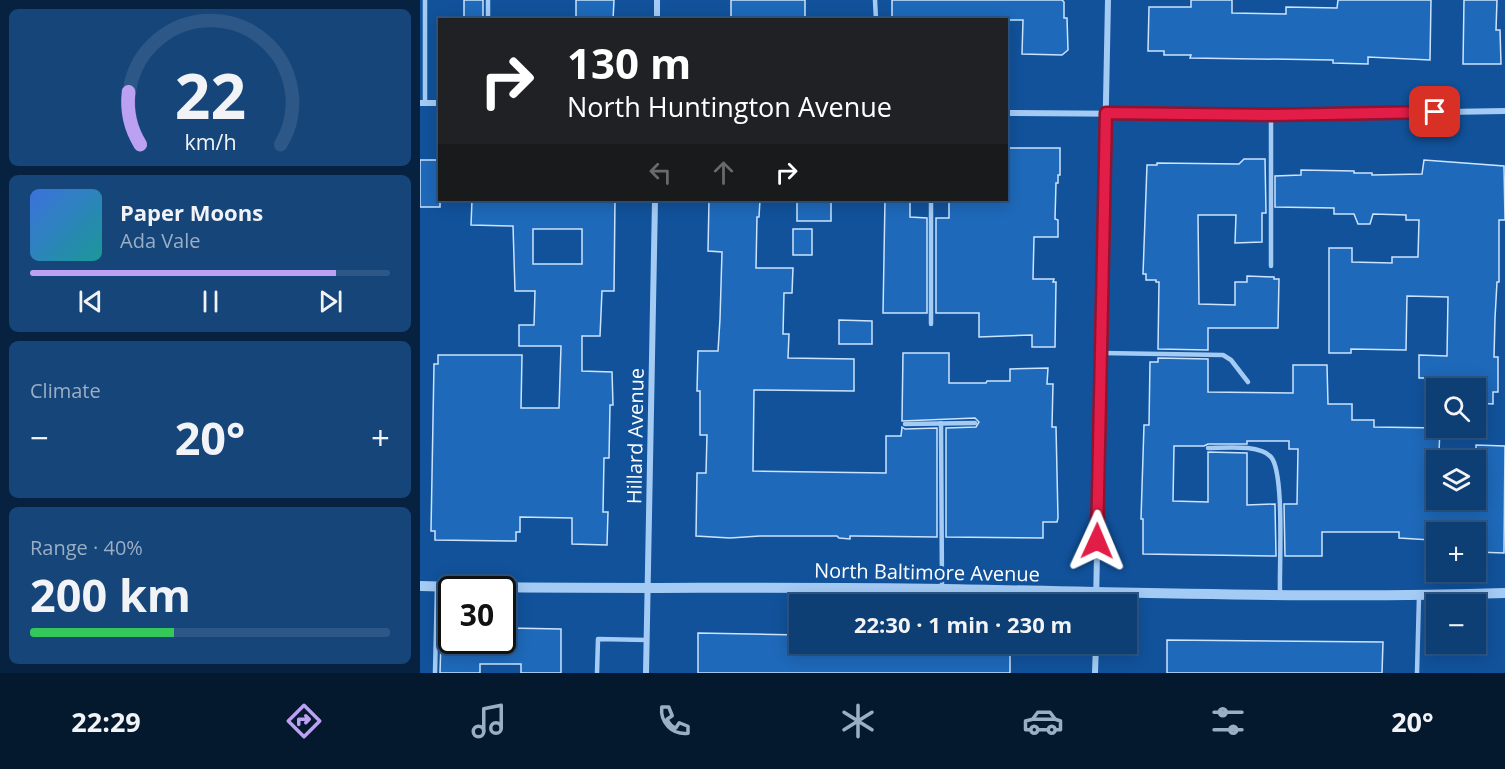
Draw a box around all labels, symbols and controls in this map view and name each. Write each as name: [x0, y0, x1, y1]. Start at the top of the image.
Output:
text: 130 m: [567, 34, 691, 91]
icon: right: [468, 42, 546, 120]
text: 22: [174, 52, 246, 137]
pin: [1409, 86, 1460, 137]
text: North Huntington Avenue: [567, 88, 892, 125]
icon: arrive: [1418, 95, 1451, 128]
text: km/h: [184, 127, 236, 156]
icon: left: [644, 156, 677, 189]
icon: ahead: [707, 156, 740, 189]
icon: right: [770, 156, 803, 189]
text: Paper Moons: [120, 197, 263, 227]
text: Ada Vale: [120, 227, 201, 254]
icon: previous: [74, 285, 107, 318]
icon: pause: [194, 285, 227, 318]
icon: next: [314, 285, 347, 318]
street label: Hillard Avenue: [620, 368, 650, 504]
text: Climate: [30, 377, 101, 404]
map controls: [1426, 378, 1486, 654]
button: search: [1426, 378, 1486, 438]
text: 20°: [175, 407, 245, 468]
text: −: [30, 415, 49, 460]
text: +: [371, 415, 390, 460]
button: layers: [1426, 450, 1486, 510]
position arrow: [1065, 509, 1129, 573]
button: +: [1426, 522, 1486, 582]
text: Range · 40%: [30, 534, 143, 561]
street label: North Baltimore Avenue: [814, 557, 1040, 587]
text: 200 km: [30, 564, 191, 625]
speed limit sign: 30: [438, 576, 516, 654]
button: −: [1426, 594, 1486, 654]
text: 22:30 · 1 min · 230 m: [854, 609, 1072, 639]
icon: directions: [283, 700, 325, 742]
icon: music: [468, 700, 510, 742]
icon: phone: [653, 700, 695, 742]
icon: climate: [837, 700, 879, 742]
icon: car: [1022, 700, 1064, 742]
icon: filters: [1207, 700, 1249, 742]
text: 22:29: [71, 703, 141, 740]
text: 20°: [1391, 703, 1434, 740]

